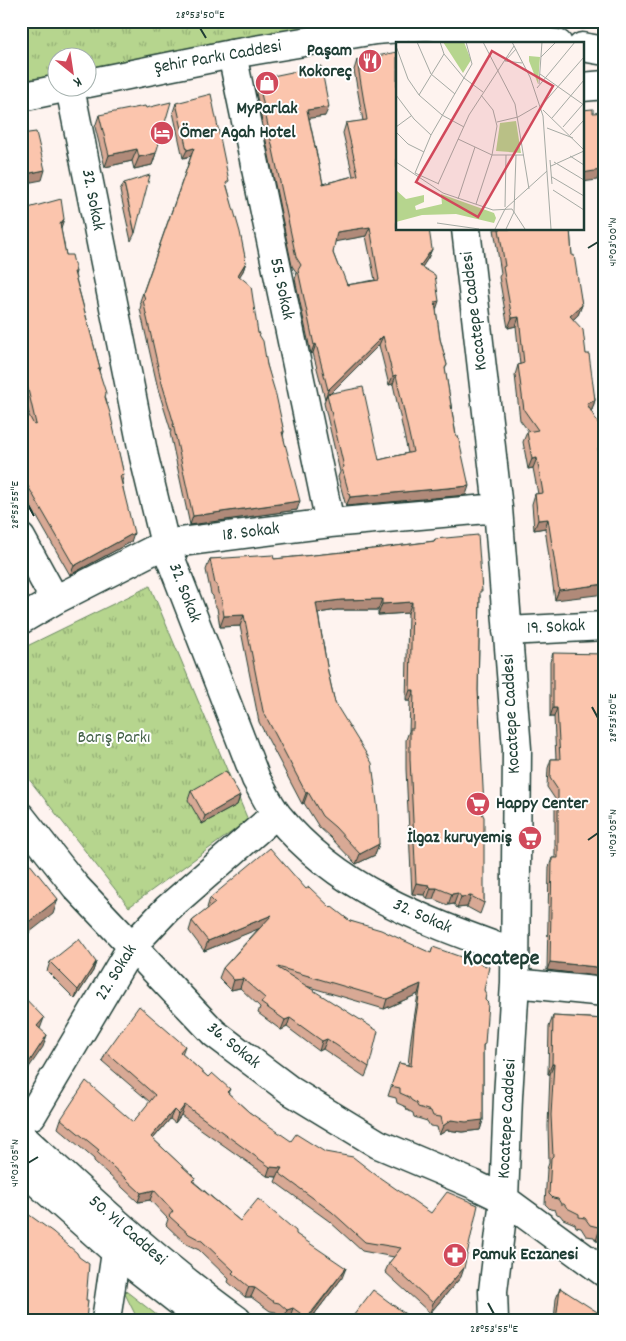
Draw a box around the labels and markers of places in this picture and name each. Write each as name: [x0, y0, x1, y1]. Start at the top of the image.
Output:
place label: Paşam Kokoreç: [298, 39, 352, 85]
restaurant icon: Paşam Kokoreç: [357, 48, 383, 74]
shop icon: MyParlak: [254, 70, 280, 96]
place label: MyParlak: [236, 97, 298, 122]
hotel icon: Ömer Agah Hotel: [149, 120, 175, 146]
place label: Ömer Agah Hotel: [180, 121, 296, 146]
supermarket icon: Happy Center: [465, 791, 491, 817]
place label: Happy Center: [496, 792, 588, 817]
supermarket icon: İlgaz kuruyemiş: [517, 825, 543, 851]
place label: İlgaz kuruyemiş: [407, 826, 512, 851]
pharmacy icon: Pamuk Eczanesi: [442, 1242, 468, 1268]
place label: Pamuk Eczanesi: [472, 1243, 579, 1268]

